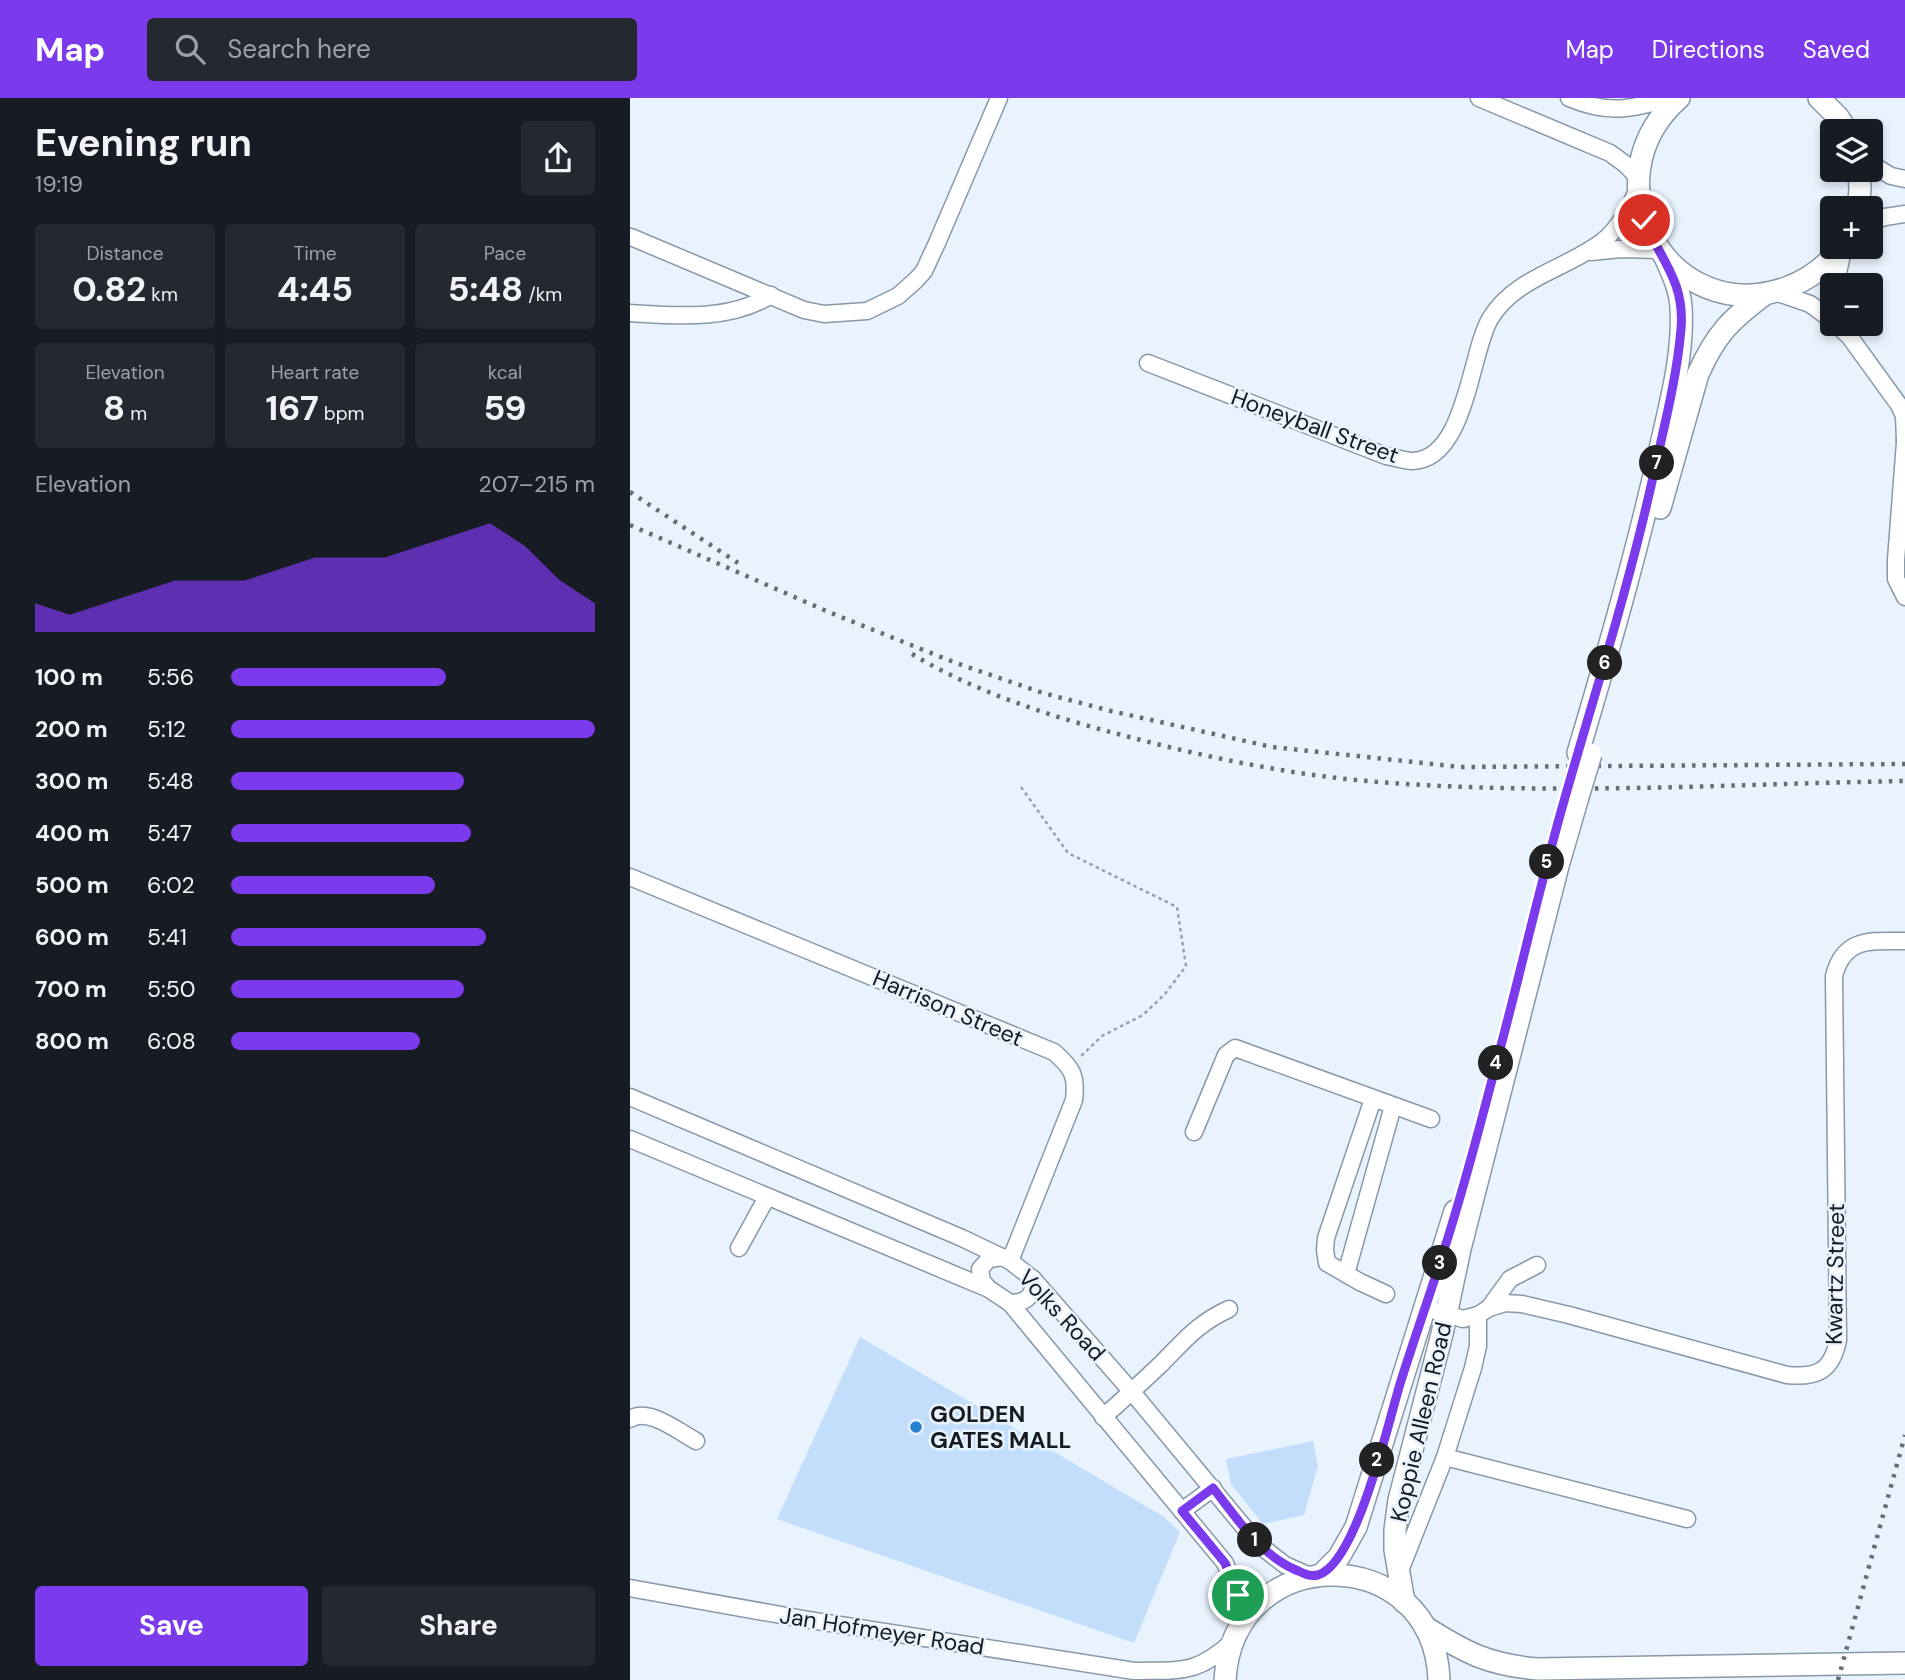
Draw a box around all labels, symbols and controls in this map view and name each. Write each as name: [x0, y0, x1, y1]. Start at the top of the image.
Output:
search box: [147, 18, 637, 81]
text: Map: [35, 28, 105, 71]
icon: search: [171, 30, 209, 68]
text: Search here: [227, 32, 371, 66]
text: Map: [1566, 34, 1614, 65]
text: Directions: [1652, 34, 1765, 65]
text: Saved: [1803, 34, 1870, 65]
text: Evening run: [35, 118, 252, 168]
map controls: [1820, 119, 1883, 336]
button: layers: [1820, 119, 1883, 182]
button: share: [521, 121, 595, 195]
text: 19:19: [35, 169, 83, 199]
pin: [1614, 190, 1674, 250]
button: +: [1820, 196, 1883, 259]
icon: check: [1625, 201, 1663, 239]
text: Distance: [86, 241, 164, 266]
text: Time: [294, 241, 336, 266]
text: Pace: [484, 241, 526, 266]
text: 0.82: [72, 266, 146, 312]
text: 4:45: [277, 266, 353, 312]
text: 5:48: [448, 266, 523, 312]
button: −: [1820, 273, 1883, 336]
text: km: [146, 282, 178, 307]
text: /km: [523, 282, 562, 307]
text: Elevation: [85, 360, 165, 385]
text: Heart rate: [271, 360, 359, 385]
text: kcal: [488, 360, 522, 385]
street label: Honeyball Street: [1227, 382, 1403, 470]
text: 8: [103, 385, 125, 431]
text: 167: [265, 385, 319, 431]
text: 59: [483, 385, 527, 431]
text: m: [125, 401, 147, 426]
text: bpm: [319, 401, 365, 426]
pin: 7: [1640, 446, 1674, 480]
text: 7: [1651, 450, 1662, 475]
text: Elevation: [35, 469, 131, 499]
text: 207–215 m: [479, 469, 595, 499]
pin: 6: [1588, 646, 1622, 680]
text: 6: [1598, 650, 1611, 675]
text: 100 m: [35, 662, 103, 692]
text: 5:56: [147, 662, 194, 692]
text: 200 m: [35, 714, 108, 744]
text: 5:12: [147, 714, 186, 744]
text: 300 m: [35, 766, 108, 796]
text: 5:48: [147, 766, 194, 796]
text: 400 m: [35, 818, 109, 848]
text: 5:47: [147, 818, 192, 848]
pin: 5: [1530, 844, 1564, 880]
text: 5: [1541, 849, 1552, 874]
text: 500 m: [35, 870, 109, 900]
text: 6:02: [147, 870, 195, 900]
text: 600 m: [35, 922, 109, 952]
text: 5:41: [147, 922, 187, 952]
street label: Harrison Street: [868, 963, 1028, 1053]
text: 700 m: [35, 974, 107, 1004]
text: 5:50: [147, 974, 195, 1004]
text: 800 m: [35, 1026, 109, 1056]
text: 6:08: [147, 1026, 196, 1056]
pin: 4: [1478, 1046, 1514, 1080]
text: 4: [1489, 1050, 1502, 1075]
street label: Kwartz Street: [1819, 1203, 1851, 1345]
pin: 3: [1422, 1246, 1458, 1280]
text: 3: [1434, 1250, 1445, 1275]
street label: Volks Road: [1012, 1263, 1112, 1367]
street label: Koppie Alleen Road: [1383, 1319, 1459, 1525]
place label: GOLDEN GATES MALL: [930, 1399, 1071, 1455]
marker: GOLDEN GATES MALL: [908, 1419, 924, 1435]
pin: 2: [1360, 1442, 1394, 1478]
text: 2: [1371, 1447, 1382, 1472]
pin: 1: [1238, 1522, 1272, 1558]
text: 1: [1251, 1527, 1258, 1552]
pin: [1208, 1565, 1268, 1625]
icon: arrive: [1219, 1576, 1257, 1614]
button: Save: [35, 1586, 308, 1666]
button: Share: [322, 1586, 595, 1666]
street label: Jan Hofmeyer Road: [778, 1600, 986, 1662]

